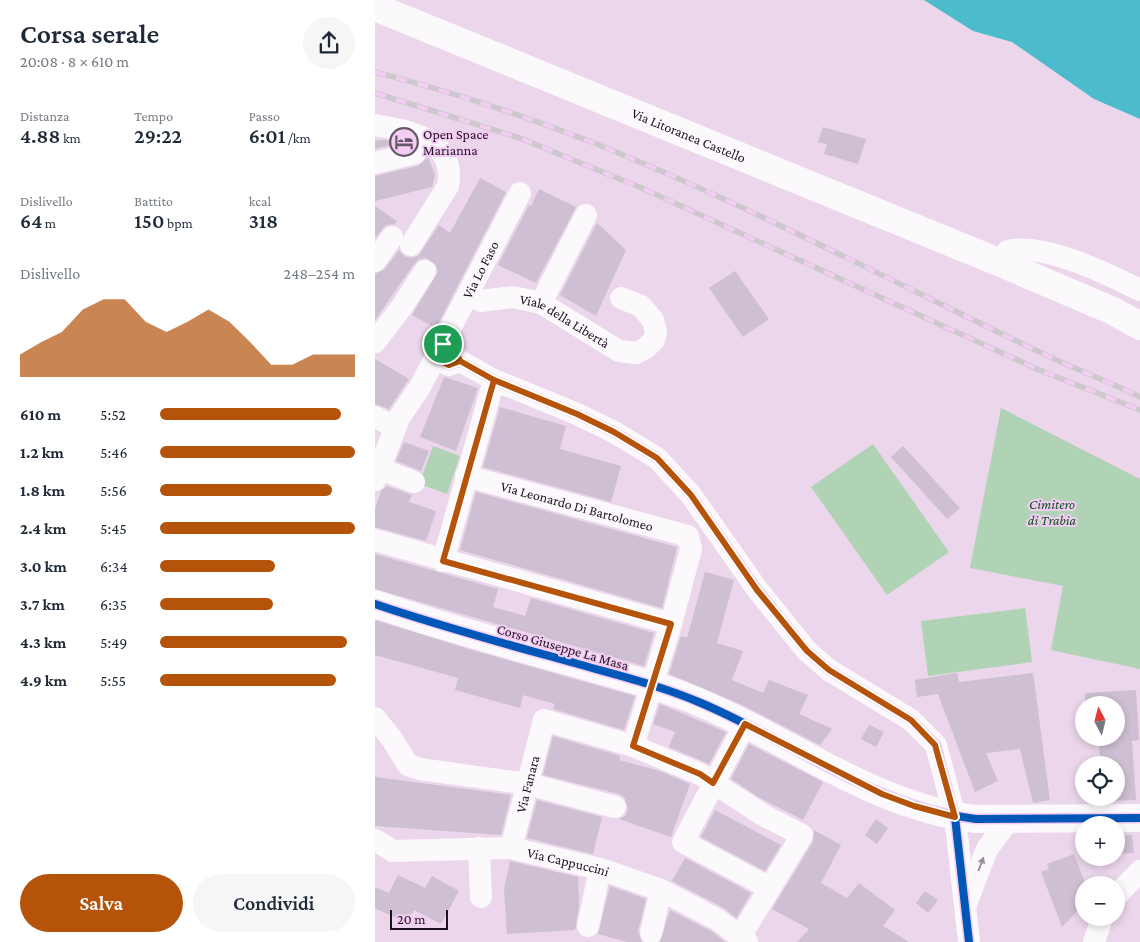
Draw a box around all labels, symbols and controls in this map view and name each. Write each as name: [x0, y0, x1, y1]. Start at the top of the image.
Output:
button: share: [303, 17, 355, 69]
text: Corsa serale: [20, 18, 159, 49]
text: 20:08 · 8 × 610 m: [20, 53, 129, 70]
street label: Via Litoranea Castello: [629, 105, 748, 166]
text: Distanza: [20, 108, 69, 124]
text: Tempo: [134, 108, 173, 124]
text: Passo: [249, 108, 280, 124]
text: 4.88: [20, 124, 60, 148]
text: 29:22: [134, 124, 182, 148]
text: 6:01: [249, 124, 285, 148]
place label: Open Space Marianna: [423, 126, 488, 158]
hotel icon: Open Space Marianna: [389, 127, 419, 157]
text: km: [60, 130, 81, 146]
text: /km: [285, 130, 311, 146]
text: Dislivello: [20, 193, 73, 209]
text: Battito: [134, 193, 173, 209]
text: kcal: [249, 193, 271, 209]
text: 64: [20, 209, 42, 233]
text: 150: [134, 209, 164, 233]
text: 318: [249, 209, 278, 233]
text: m: [42, 215, 56, 231]
text: bpm: [164, 215, 193, 231]
street label: Via Lo Faso: [459, 238, 502, 301]
text: Dislivello: [20, 265, 80, 282]
text: 248–254 m: [284, 265, 355, 282]
street label: Viale della Libertà: [518, 291, 613, 352]
pin: [422, 323, 464, 365]
icon: arrive: [429, 330, 457, 358]
text: 610 m: [20, 406, 61, 423]
text: 5:52: [100, 406, 126, 423]
text: 1.2 km: [20, 444, 64, 461]
text: 5:46: [100, 444, 128, 461]
street label: Via Leonardo Di Bartolomeo: [499, 478, 655, 534]
text: 1.8 km: [20, 482, 65, 499]
text: 5:56: [100, 482, 127, 499]
park label: Cimitero di Trabia: [1028, 496, 1077, 528]
text: 2.4 km: [20, 520, 66, 537]
text: 5:45: [100, 520, 127, 537]
text: 3.0 km: [20, 558, 67, 575]
text: 6:34: [100, 558, 128, 575]
text: 3.7 km: [20, 596, 65, 613]
text: 6:35: [100, 596, 127, 613]
street label: Corso Giuseppe La Masa: [495, 621, 631, 674]
text: 4.3 km: [20, 634, 66, 651]
text: 5:49: [100, 634, 127, 651]
text: 4.9 km: [20, 672, 67, 689]
text: 5:55: [100, 672, 126, 689]
north arrow: [1075, 696, 1125, 746]
map controls: [1075, 696, 1125, 926]
street label: Via Fanara: [512, 753, 543, 815]
button: locate: [1075, 756, 1125, 806]
button: +: [1075, 816, 1125, 866]
street label: Via Cappuccini: [526, 844, 612, 880]
one-way arrow: [977, 856, 985, 871]
button: Salva: [20, 874, 183, 932]
button: Condividi: [193, 874, 355, 932]
button: −: [1075, 876, 1125, 926]
scale bar: [390, 907, 447, 930]
text: 20 m: [397, 911, 425, 927]

